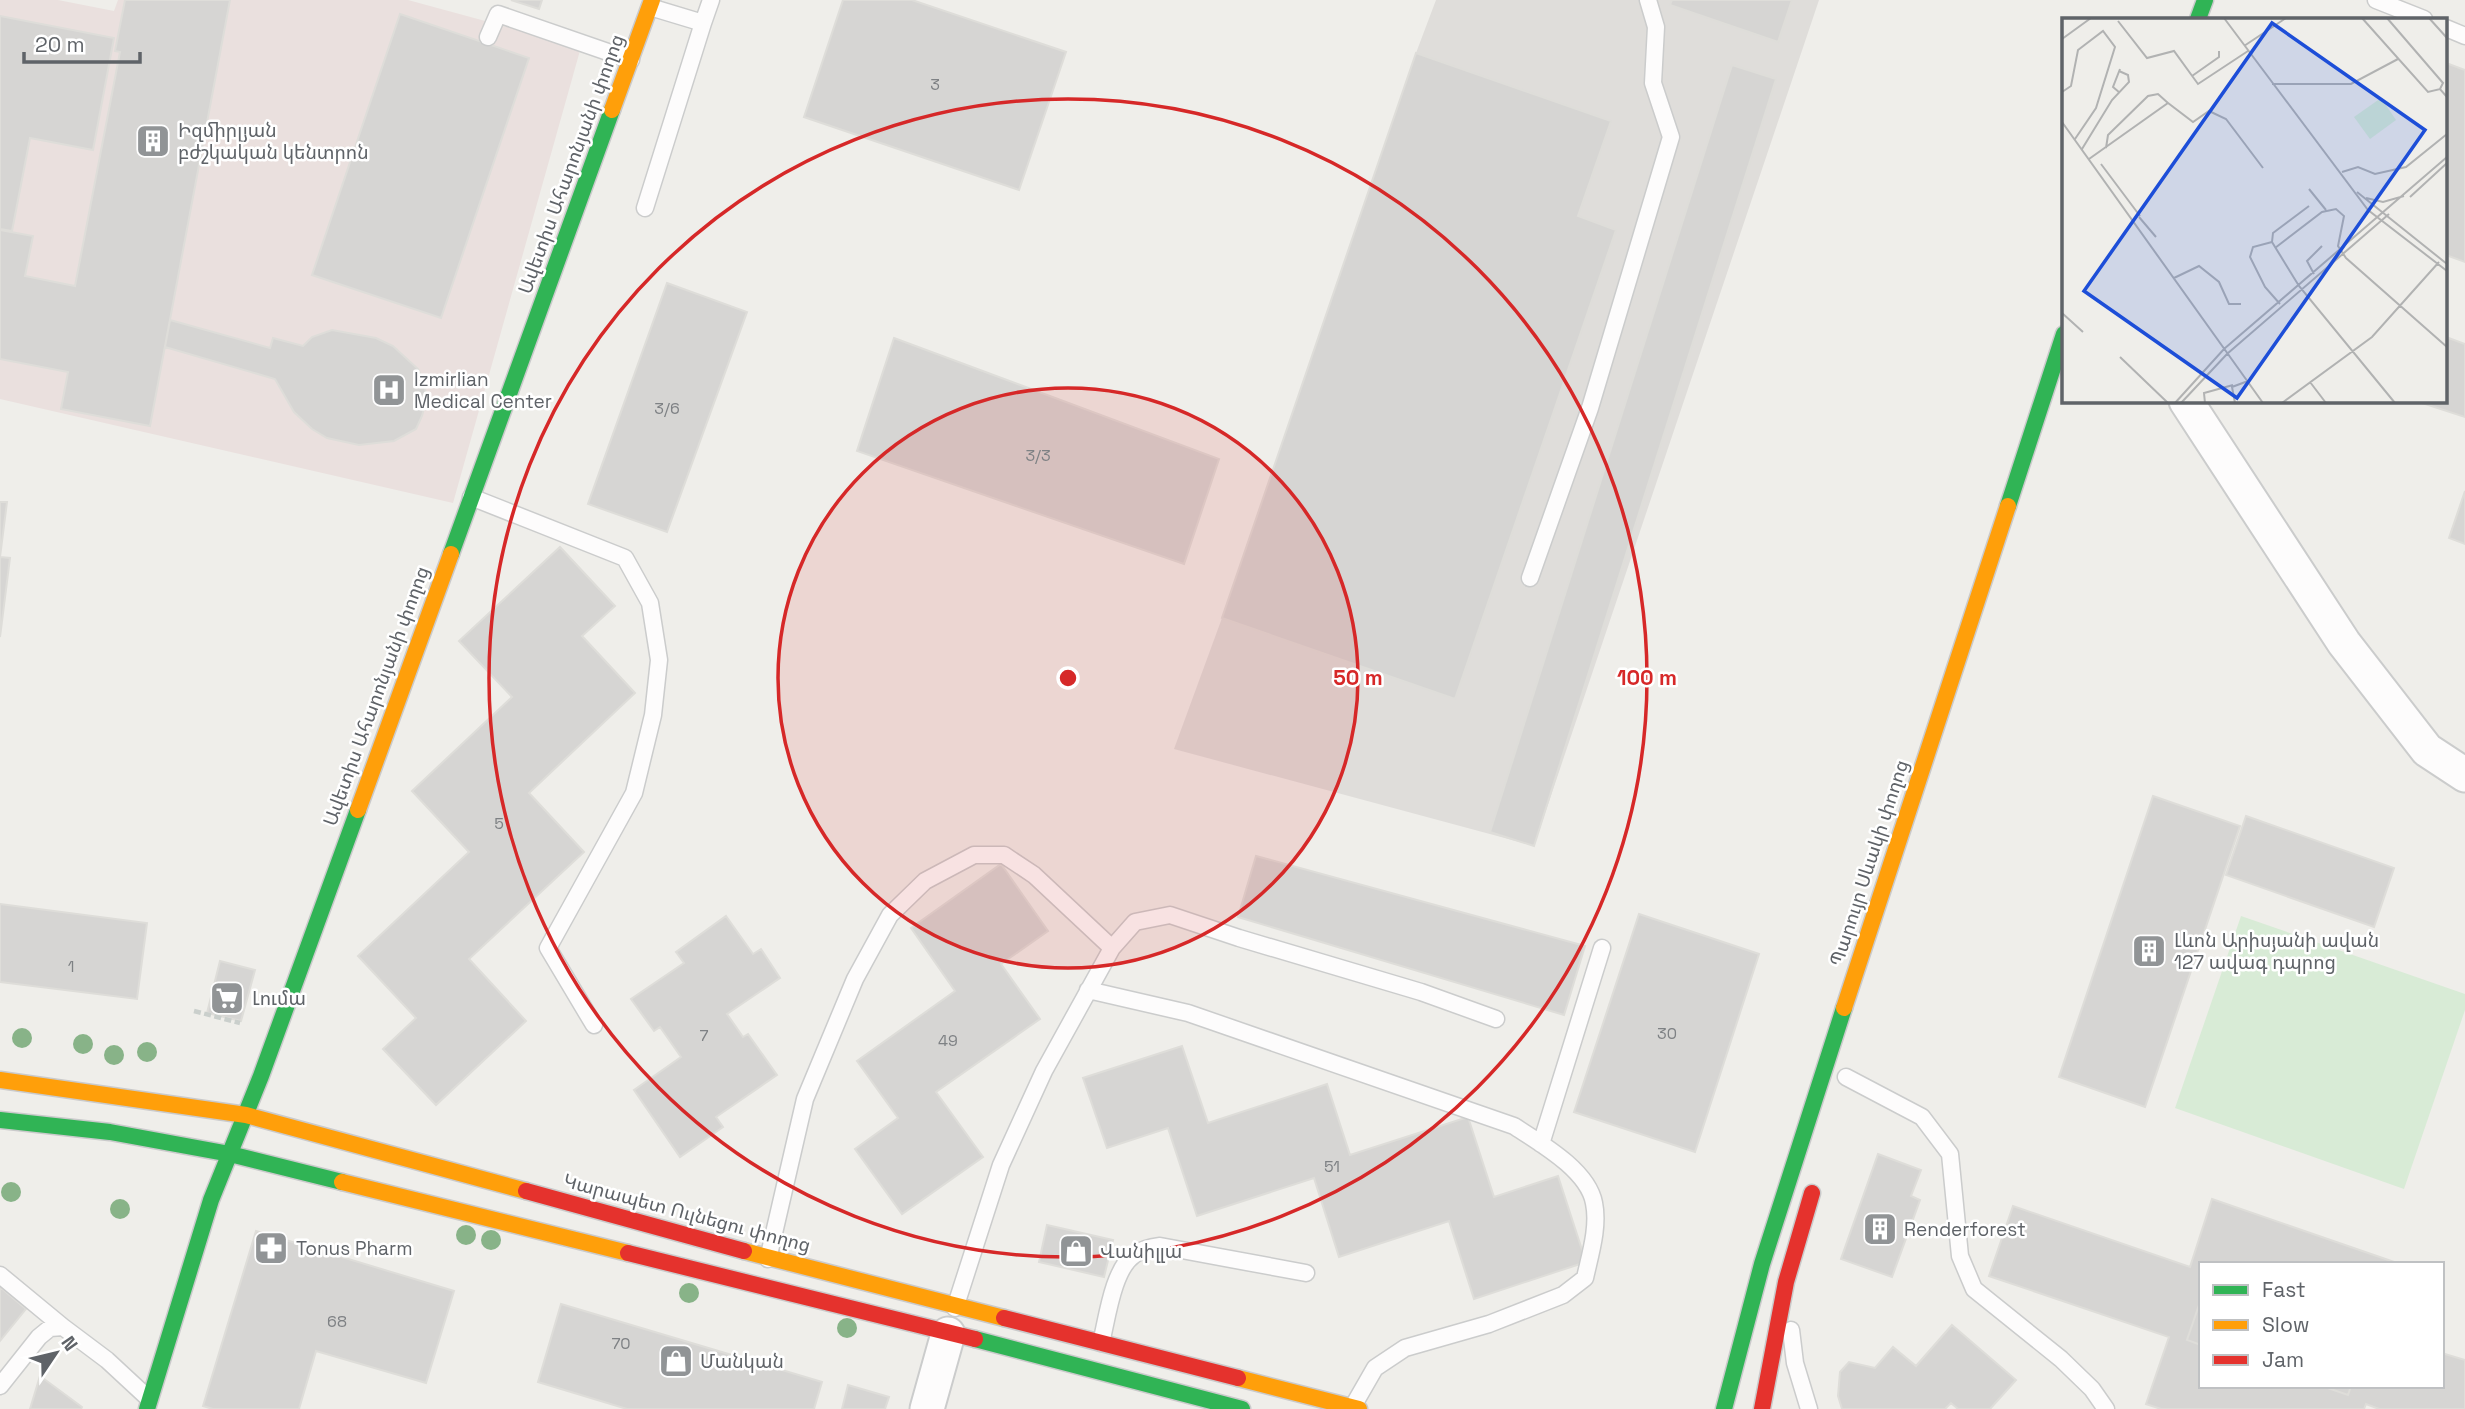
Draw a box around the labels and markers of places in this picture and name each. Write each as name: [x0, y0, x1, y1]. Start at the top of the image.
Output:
place label: Իզմիրլյան բժշկական կենտրոն: [178, 118, 369, 165]
building icon: Իզմիրլյան բժշկական կենտրոն: [134, 122, 172, 160]
place label: Izmirlian Medical Center: [414, 367, 552, 414]
hospital icon: Izmirlian Medical Center: [370, 371, 408, 409]
centre of rings: [1056, 666, 1080, 690]
place label: Լևոն Արիսյանի ավան 127 ավագ դպրոց: [2174, 928, 2379, 975]
building icon: Լևոն Արիսյանի ավան 127 ավագ դպրոց: [2130, 932, 2168, 970]
supermarket icon: Լումա: [208, 979, 246, 1017]
place label: Լումա: [252, 986, 306, 1011]
building icon: Renderforest: [1861, 1210, 1899, 1248]
place label: Renderforest: [1904, 1217, 2026, 1242]
pharmacy icon: Tonus Pharm: [252, 1229, 290, 1267]
shop icon: Վանիլլա: [1057, 1232, 1095, 1270]
place label: Tonus Pharm: [296, 1236, 413, 1261]
place label: Վանիլլա: [1100, 1239, 1182, 1264]
shop icon: Մանկան: [657, 1342, 695, 1380]
place label: Մանկան: [700, 1349, 784, 1374]

